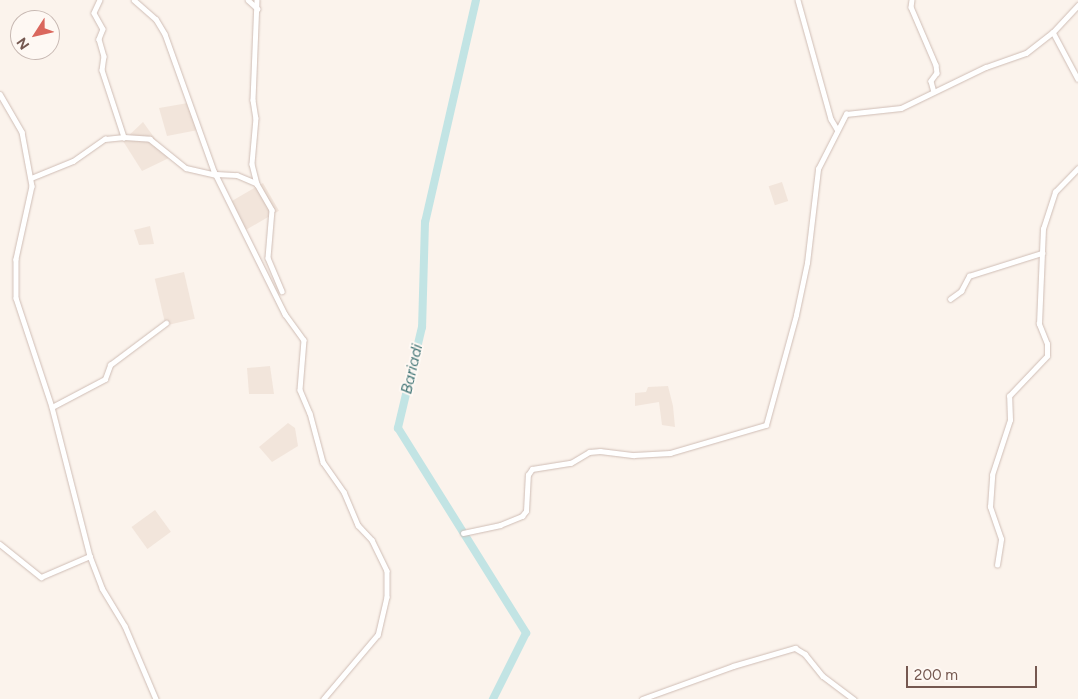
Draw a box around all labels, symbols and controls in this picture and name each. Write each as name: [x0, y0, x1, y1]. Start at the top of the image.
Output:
north arrow: [10, 10, 60, 60]
text: N: [13, 34, 33, 53]
water label: Bariadi: [397, 342, 427, 396]
scale bar: [908, 656, 1039, 688]
text: 200 m: [914, 666, 958, 684]

